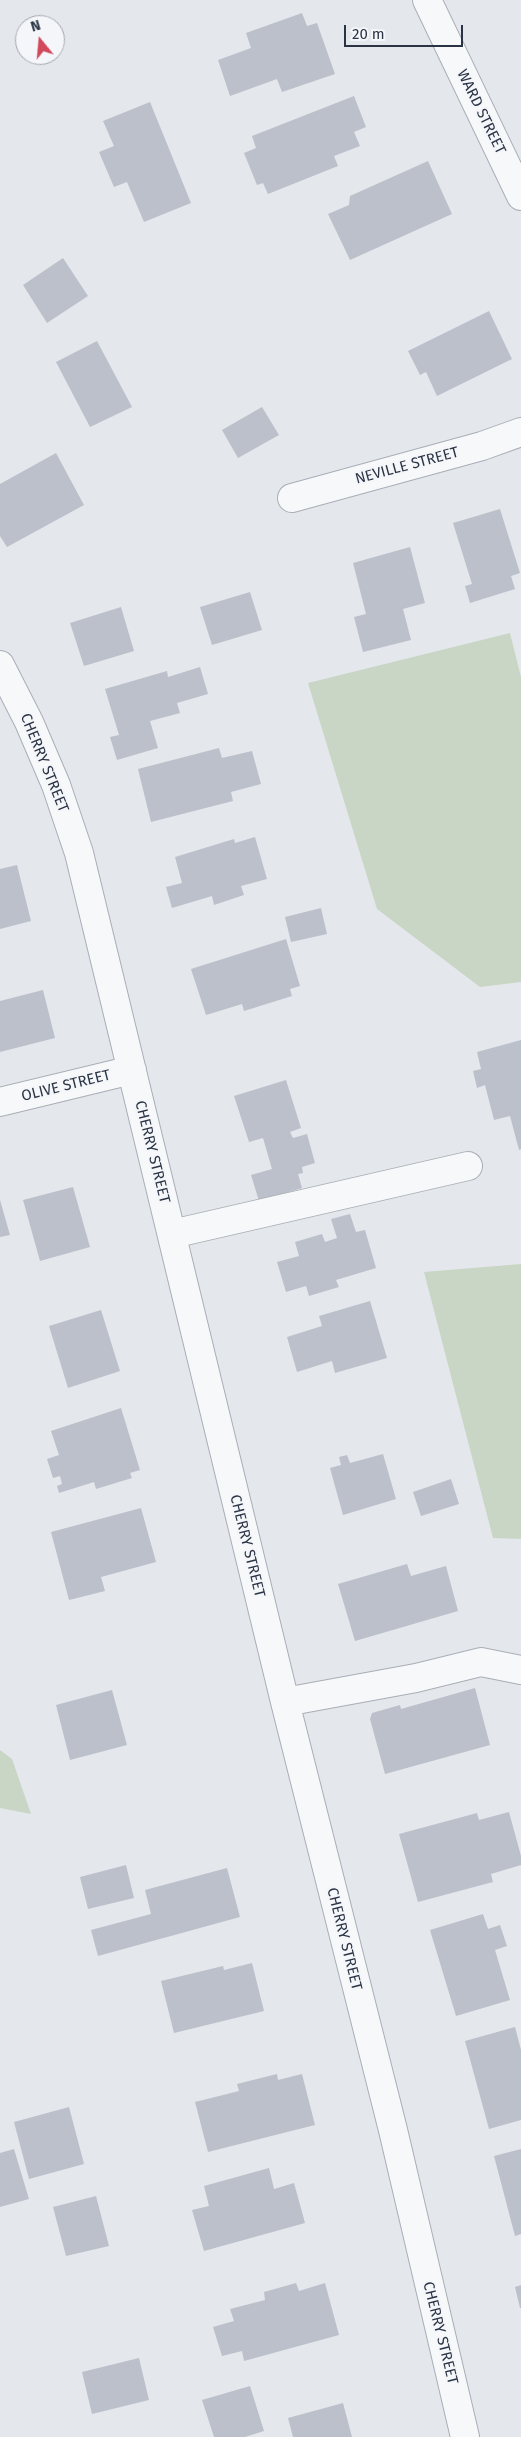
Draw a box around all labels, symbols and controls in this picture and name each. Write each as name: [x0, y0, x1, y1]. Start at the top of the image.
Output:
north arrow: [15, 15, 65, 65]
scale bar: [346, 15, 465, 47]
text: N: [29, 17, 43, 36]
text: 20 m: [352, 25, 385, 43]
street label: WARD STREET: [453, 67, 509, 157]
street label: NEVILLE STREET: [353, 444, 461, 488]
street label: CHERRY STREET: [16, 711, 72, 815]
street label: OLIVE STREET: [20, 1066, 112, 1106]
street label: CHERRY STREET: [131, 1099, 173, 1205]
street label: CHERRY STREET: [226, 1493, 268, 1599]
street label: CHERRY STREET: [323, 1886, 365, 1992]
street label: CHERRY STREET: [419, 2280, 461, 2386]

